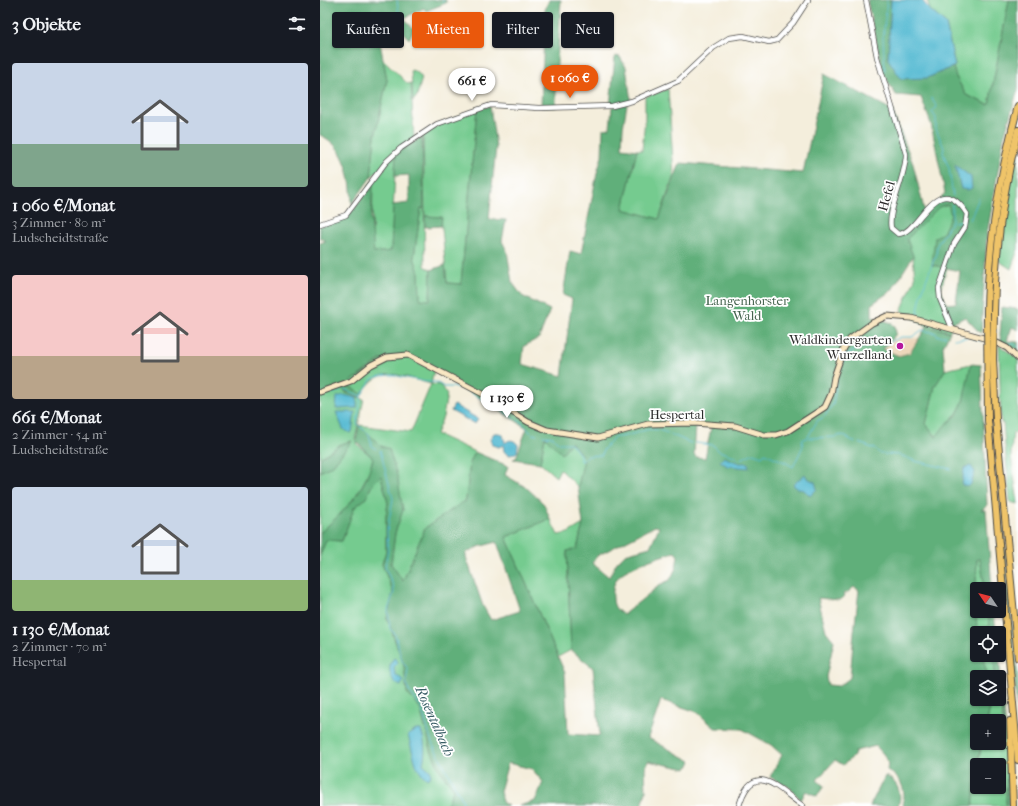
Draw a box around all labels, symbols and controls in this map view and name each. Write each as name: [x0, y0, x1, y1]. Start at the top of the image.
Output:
chip: Kaufen: [332, 12, 404, 48]
chip: Mieten: [412, 12, 484, 48]
chip: Filter: [492, 12, 553, 48]
chip: Neu: [561, 12, 614, 48]
icon: filters: [286, 13, 308, 35]
text: 3 Objekte: [12, 14, 81, 34]
pin: 1 060 €: [533, 65, 607, 99]
pin: 661 €: [444, 68, 500, 102]
text: 1 060 €: [550, 70, 590, 85]
text: 661 €: [457, 73, 487, 88]
icon: home: [124, 89, 196, 161]
street label: Hefel: [875, 179, 898, 213]
text: 1 060 €/Monat: [12, 195, 115, 215]
text: 3 Zimmer · 80 m²: [12, 215, 105, 230]
text: Ludscheidtstraße: [12, 230, 108, 245]
park label: Langenhorster Wald: [705, 293, 789, 323]
icon: home: [124, 301, 196, 373]
place label: Waldkindergarten Wurzelland: [788, 332, 893, 362]
marker: Waldkindergarten Wurzelland: [895, 341, 905, 351]
pin: 1 130 €: [470, 385, 544, 419]
text: 1 130 €: [489, 390, 525, 405]
text: 661 €/Monat: [12, 407, 102, 427]
street label: Hespertal: [650, 407, 705, 422]
text: 2 Zimmer · 54 m²: [12, 427, 106, 442]
text: Ludscheidtstraße: [12, 442, 108, 457]
icon: home: [124, 513, 196, 585]
north arrow: [970, 582, 1006, 618]
map controls: [970, 582, 1006, 794]
text: 1 130 €/Monat: [12, 619, 110, 639]
button: locate: [970, 626, 1006, 662]
text: 2 Zimmer · 70 m²: [12, 639, 107, 654]
text: Hespertal: [12, 654, 67, 669]
button: layers: [970, 670, 1006, 706]
water label: Rosentalbach: [411, 683, 458, 759]
button: +: [970, 714, 1006, 750]
button: −: [970, 758, 1006, 794]

